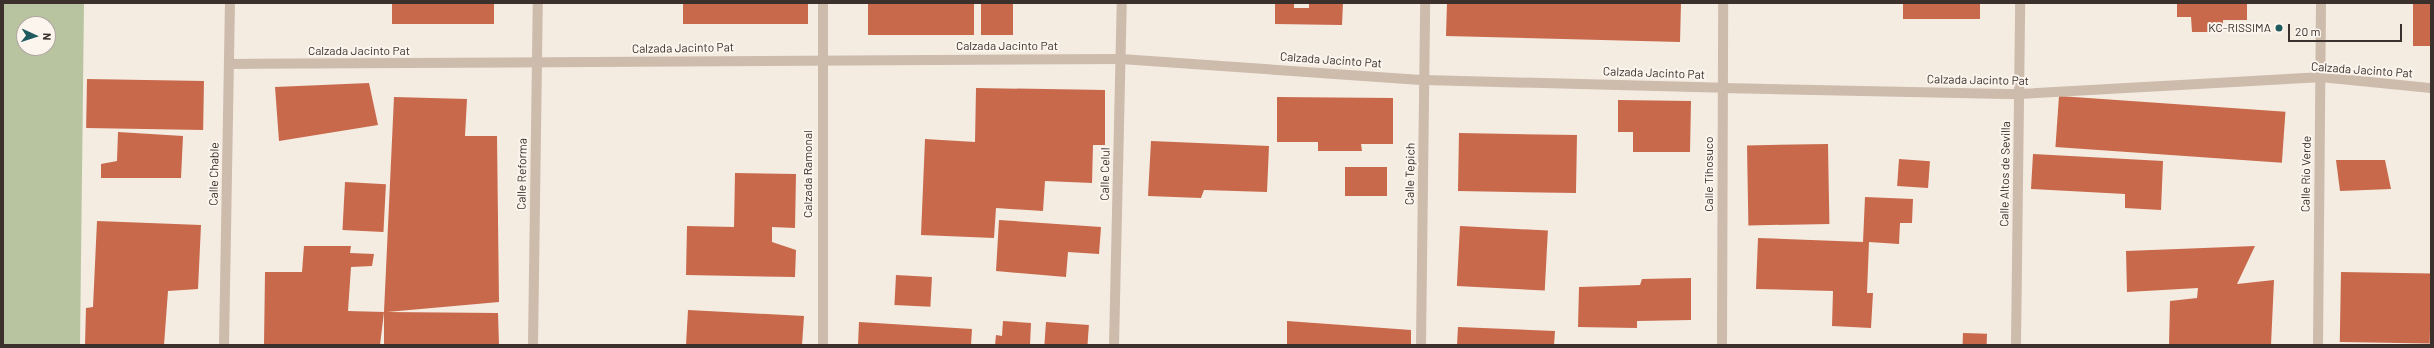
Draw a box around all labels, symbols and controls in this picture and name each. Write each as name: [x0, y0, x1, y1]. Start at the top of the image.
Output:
north arrow: [16, 16, 56, 56]
scale bar: [2290, 16, 2404, 42]
place label: KC-RISSIMA: [2208, 21, 2271, 35]
marker: KC-RISSIMA: [2274, 23, 2284, 33]
text: 20 m: [2295, 24, 2321, 38]
text: N: [41, 33, 54, 41]
street label: Calzada Jacinto Pat: [956, 39, 1058, 53]
street label: Calzada Jacinto Pat: [632, 40, 734, 56]
street label: Calzada Jacinto Pat: [308, 44, 410, 58]
street label: Calzada Jacinto Pat: [1280, 49, 1382, 71]
street label: Calzada Jacinto Pat: [2311, 59, 2413, 81]
street label: Calzada Jacinto Pat: [1603, 64, 1705, 82]
street label: Calzada Jacinto Pat: [1927, 72, 2029, 88]
street label: Calle Altos de Sevilla: [1997, 121, 2013, 227]
street label: Calzada Ramonal: [801, 130, 815, 218]
street label: Calle Tihosuco: [1702, 136, 1716, 212]
street label: Calle Río Verde: [2298, 136, 2314, 212]
street label: Calle Reforma: [514, 138, 530, 210]
street label: Calle Chable: [206, 142, 222, 206]
street label: Calle Tepich: [1402, 143, 1418, 205]
street label: Calle Celul: [1097, 147, 1113, 201]

